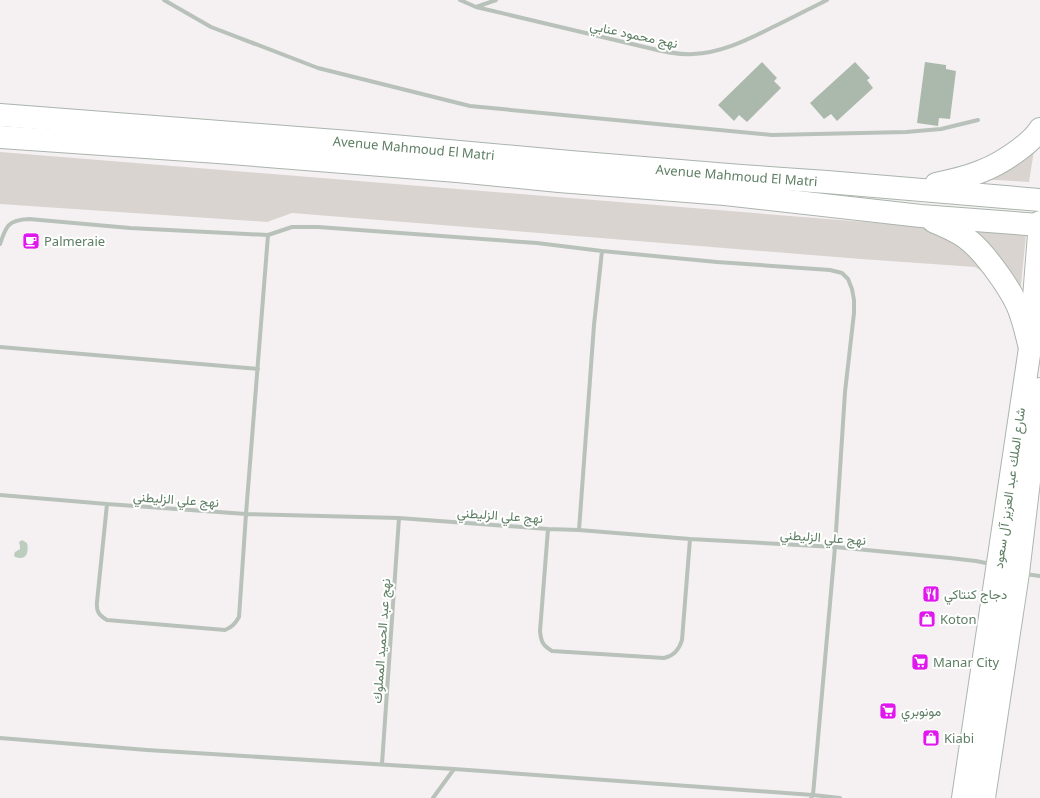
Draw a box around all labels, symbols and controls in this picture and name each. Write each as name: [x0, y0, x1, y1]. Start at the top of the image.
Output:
street label: نهج محمود عنابي: [588, 16, 680, 54]
street label: Avenue Mahmoud El Matri: [332, 132, 495, 164]
street label: Avenue Mahmoud El Matri: [655, 160, 818, 190]
cafe icon: Palmeraie: [21, 231, 41, 251]
place label: Palmeraie: [44, 232, 105, 250]
street label: شارع الملك عبد العزيز آل سعود: [989, 407, 1030, 570]
street label: نهج علي الزليطني: [132, 487, 220, 513]
street label: نهج علي الزليطني: [456, 503, 544, 529]
street label: نهج علي الزليطني: [779, 525, 867, 551]
street label: نهج عبد الحميد المملوك: [368, 578, 395, 704]
restaurant icon: دجاج كنتاكي: [921, 584, 941, 604]
place label: دجاج كنتاكي: [944, 585, 1007, 605]
shop icon: Koton: [917, 609, 937, 629]
place label: Koton: [940, 610, 977, 628]
supermarket icon: Manar City: [910, 652, 930, 672]
place label: Manar City: [933, 653, 999, 671]
supermarket icon: مونوبري: [878, 701, 898, 721]
place label: مونوبري: [901, 702, 941, 722]
shop icon: Kiabi: [921, 728, 941, 748]
place label: Kiabi: [944, 729, 974, 747]

